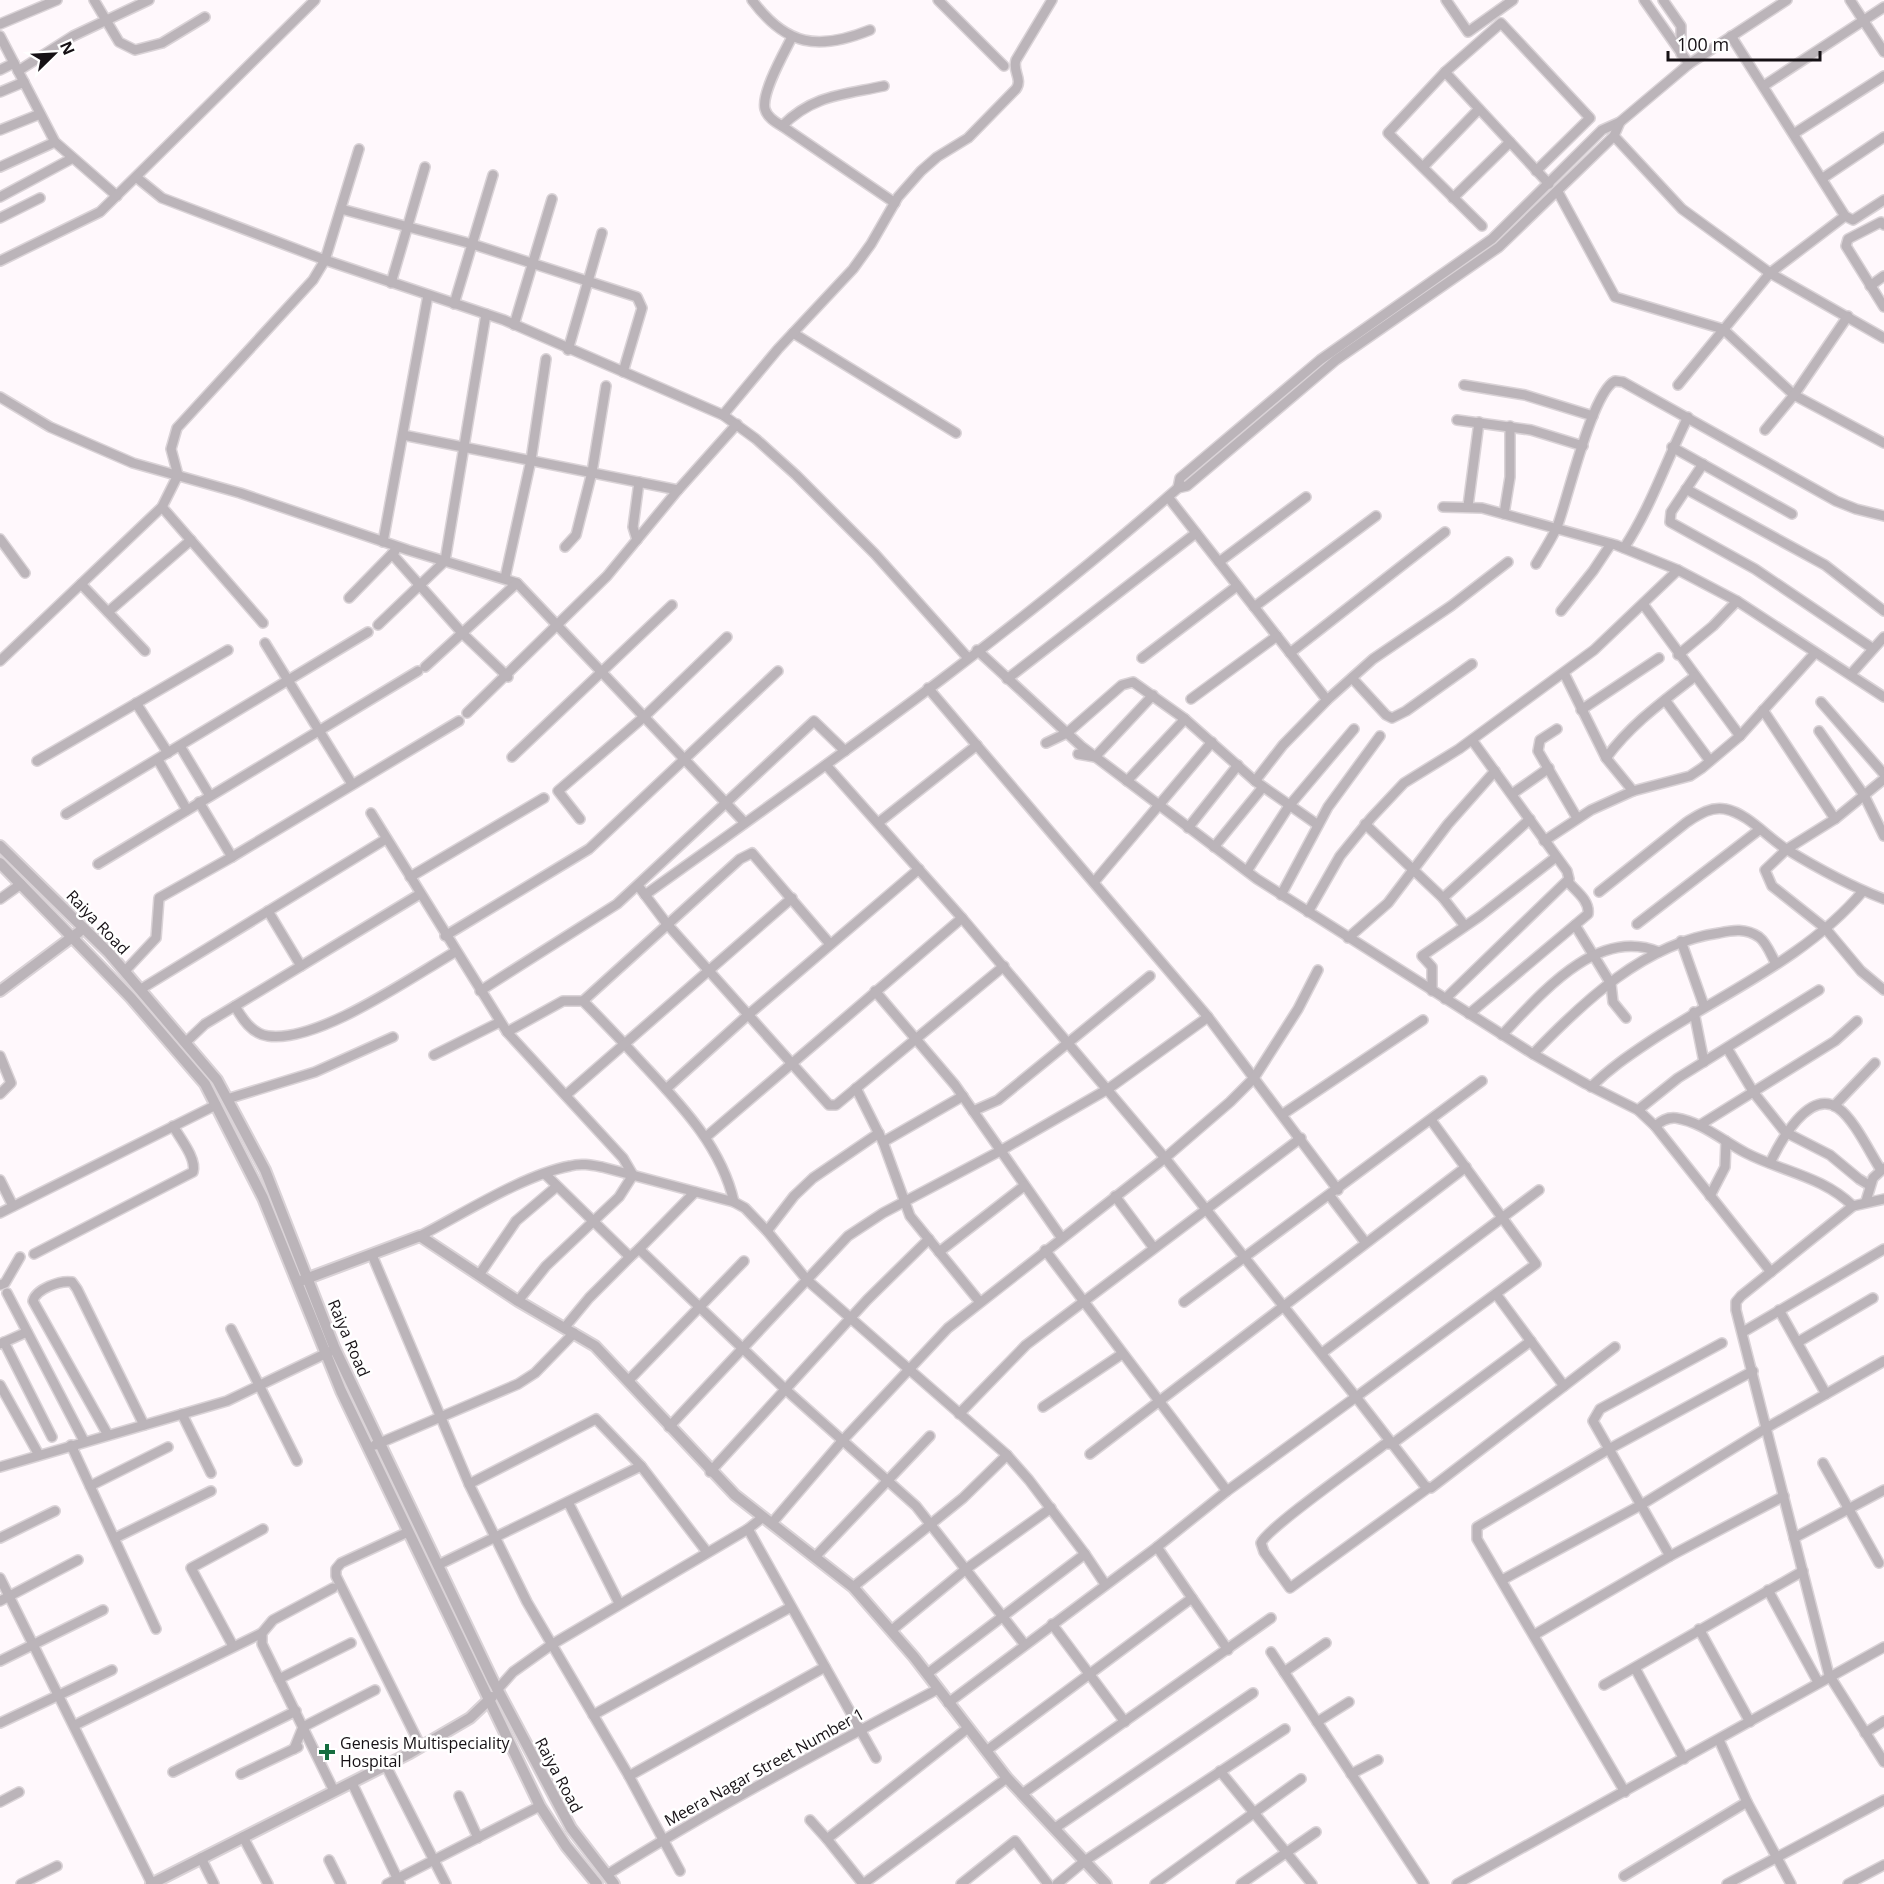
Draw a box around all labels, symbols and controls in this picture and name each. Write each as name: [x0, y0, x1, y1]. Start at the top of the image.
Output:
north arrow: [24, 24, 84, 84]
scale bar: [1668, 24, 1820, 62]
text: 100 m: [1677, 32, 1729, 56]
text: N: [55, 37, 80, 58]
street label: Raiya Road: [62, 885, 134, 959]
street label: Raiya Road: [323, 1296, 375, 1380]
street label: Meera Nagar Street Number 1: [660, 1703, 868, 1831]
place label: Genesis Multispeciality Hospital: [340, 1732, 511, 1772]
street label: Raiya Road: [530, 1734, 588, 1816]
marker: Genesis Multispeciality Hospital: [318, 1743, 336, 1761]

